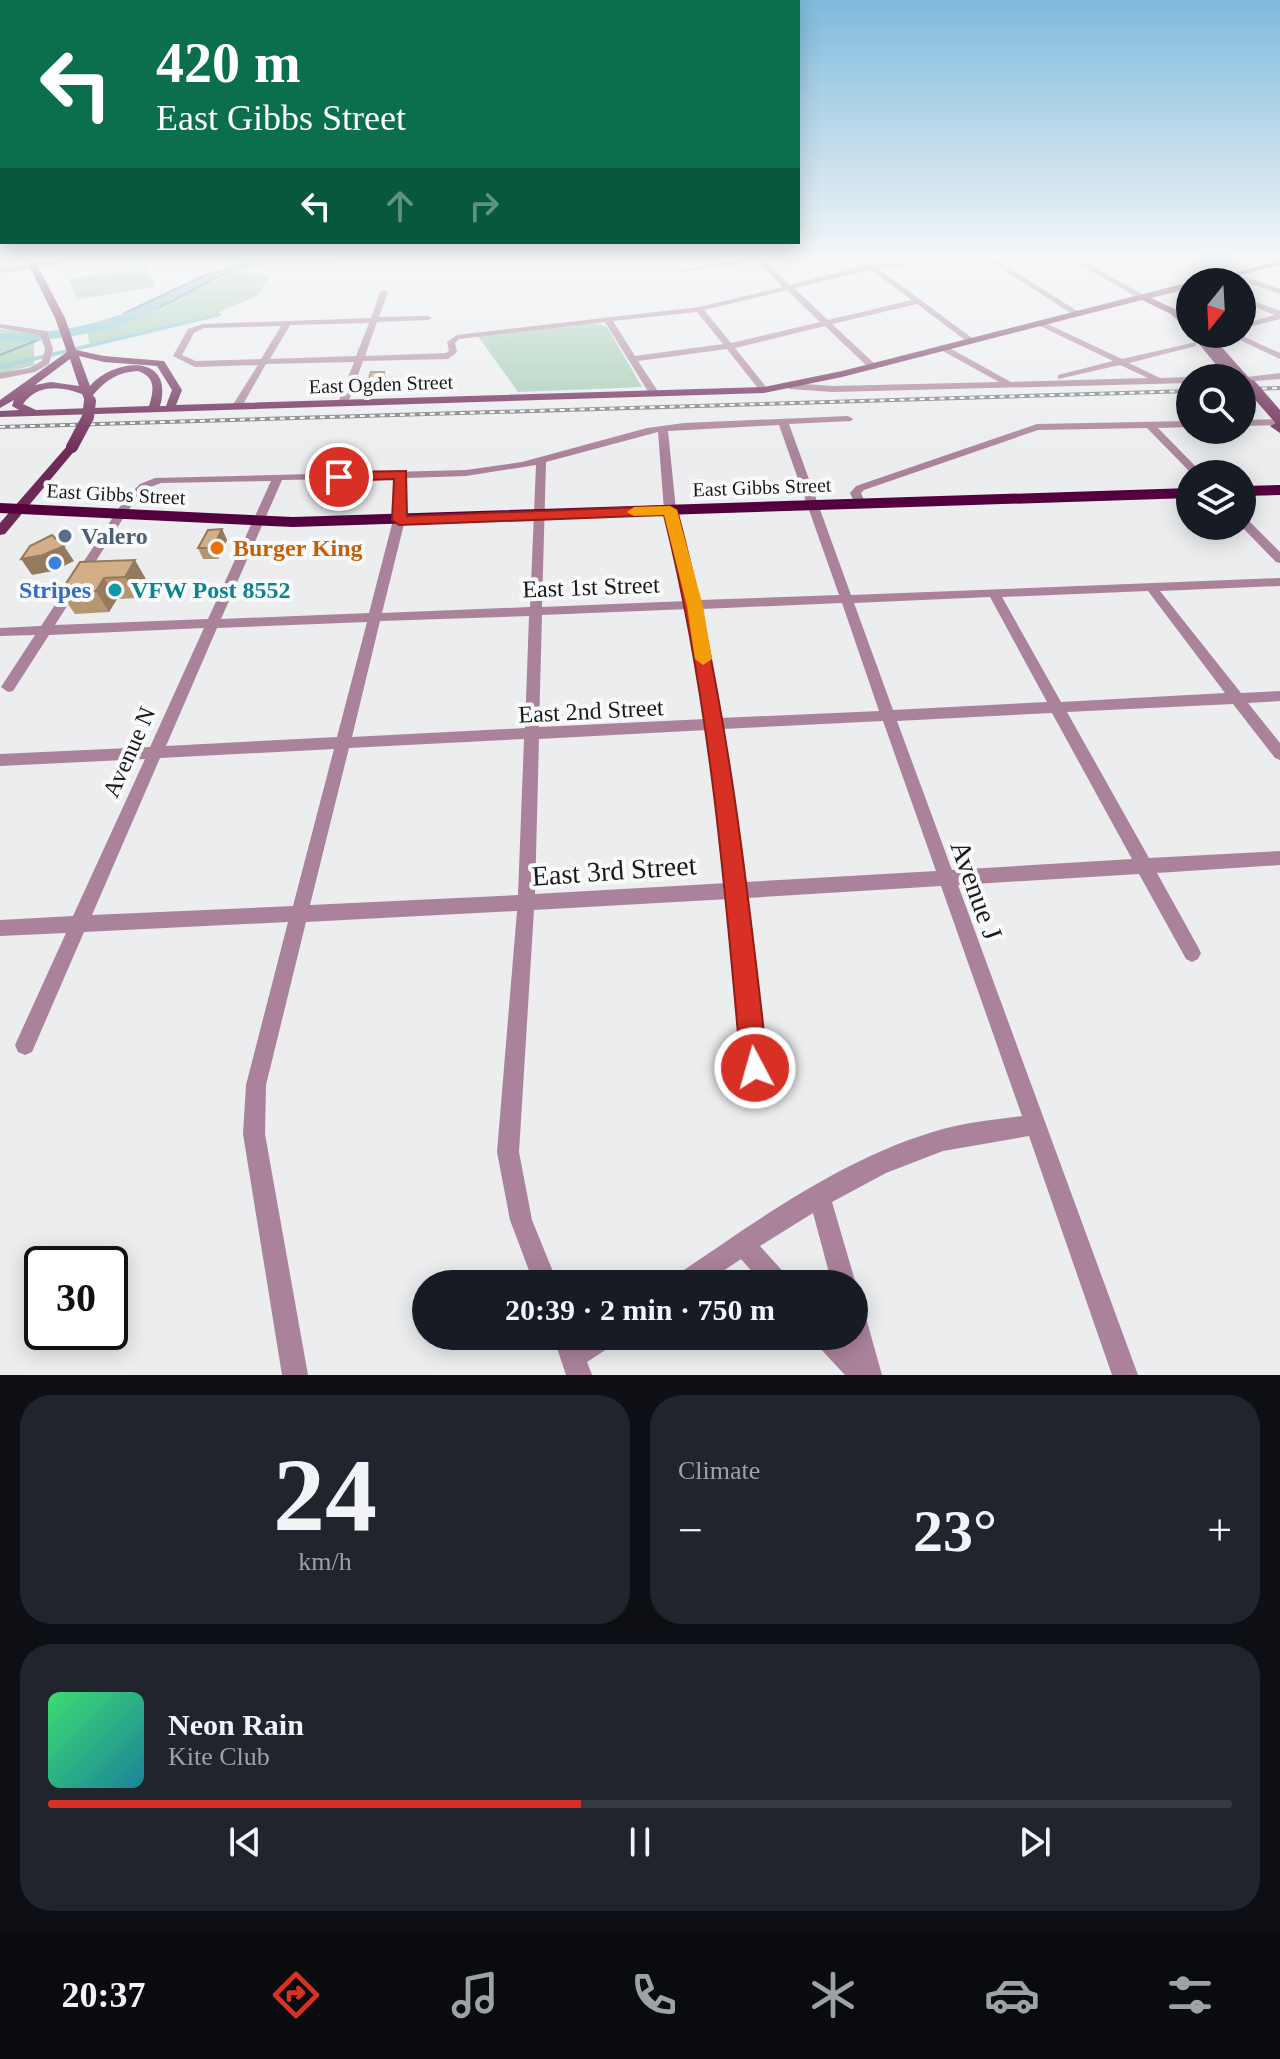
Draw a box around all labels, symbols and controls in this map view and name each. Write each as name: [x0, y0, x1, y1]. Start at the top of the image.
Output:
icon: left: [24, 32, 128, 136]
text: 420 m: [156, 32, 301, 94]
text: East Gibbs Street: [156, 98, 406, 138]
icon: left: [294, 184, 338, 228]
icon: ahead: [378, 184, 422, 228]
icon: right: [462, 184, 506, 228]
north arrow: [1176, 268, 1256, 348]
map controls: [1176, 268, 1256, 540]
button: search: [1176, 364, 1256, 444]
street label: East Ogden Street: [308, 370, 454, 399]
pin: [305, 443, 373, 511]
icon: arrive: [317, 455, 361, 499]
button: layers: [1176, 460, 1256, 540]
street label: East Gibbs Street: [692, 474, 832, 500]
street label: East Gibbs Street: [46, 479, 186, 509]
place label: Valero: [81, 523, 148, 549]
marker: Valero: [56, 527, 74, 545]
place label: Burger King: [233, 535, 363, 561]
marker: Burger King: [208, 539, 226, 557]
marker: Stripes: [46, 554, 64, 572]
street label: East 1st Street: [522, 572, 660, 602]
place label: Stripes: [19, 577, 91, 603]
place label: VFW Post 8552: [131, 577, 291, 603]
marker: VFW Post 8552: [106, 581, 124, 599]
street label: East 2nd Street: [518, 694, 665, 728]
street label: Avenue N: [98, 703, 160, 801]
street label: Avenue J: [944, 837, 1009, 944]
street label: East 3rd Street: [531, 849, 698, 892]
position arrow: [713, 1026, 797, 1110]
speed limit sign: 30: [24, 1246, 128, 1350]
text: 20:39 · 2 min · 750 m: [505, 1293, 775, 1326]
text: 24: [273, 1437, 377, 1552]
text: Climate: [678, 1456, 760, 1485]
text: 23°: [913, 1498, 997, 1564]
text: −: [678, 1506, 703, 1555]
text: +: [1207, 1506, 1232, 1555]
text: km/h: [298, 1547, 352, 1576]
text: Neon Rain: [168, 1708, 304, 1741]
text: Kite Club: [168, 1742, 270, 1771]
icon: previous: [223, 1820, 267, 1864]
icon: pause: [618, 1820, 662, 1864]
icon: next: [1013, 1820, 1057, 1864]
icon: directions: [268, 1967, 324, 2023]
icon: music: [447, 1967, 503, 2023]
icon: phone: [626, 1967, 682, 2023]
icon: climate: [805, 1967, 861, 2023]
icon: car: [984, 1967, 1040, 2023]
icon: filters: [1162, 1967, 1218, 2023]
text: 20:37: [61, 1975, 145, 2015]

